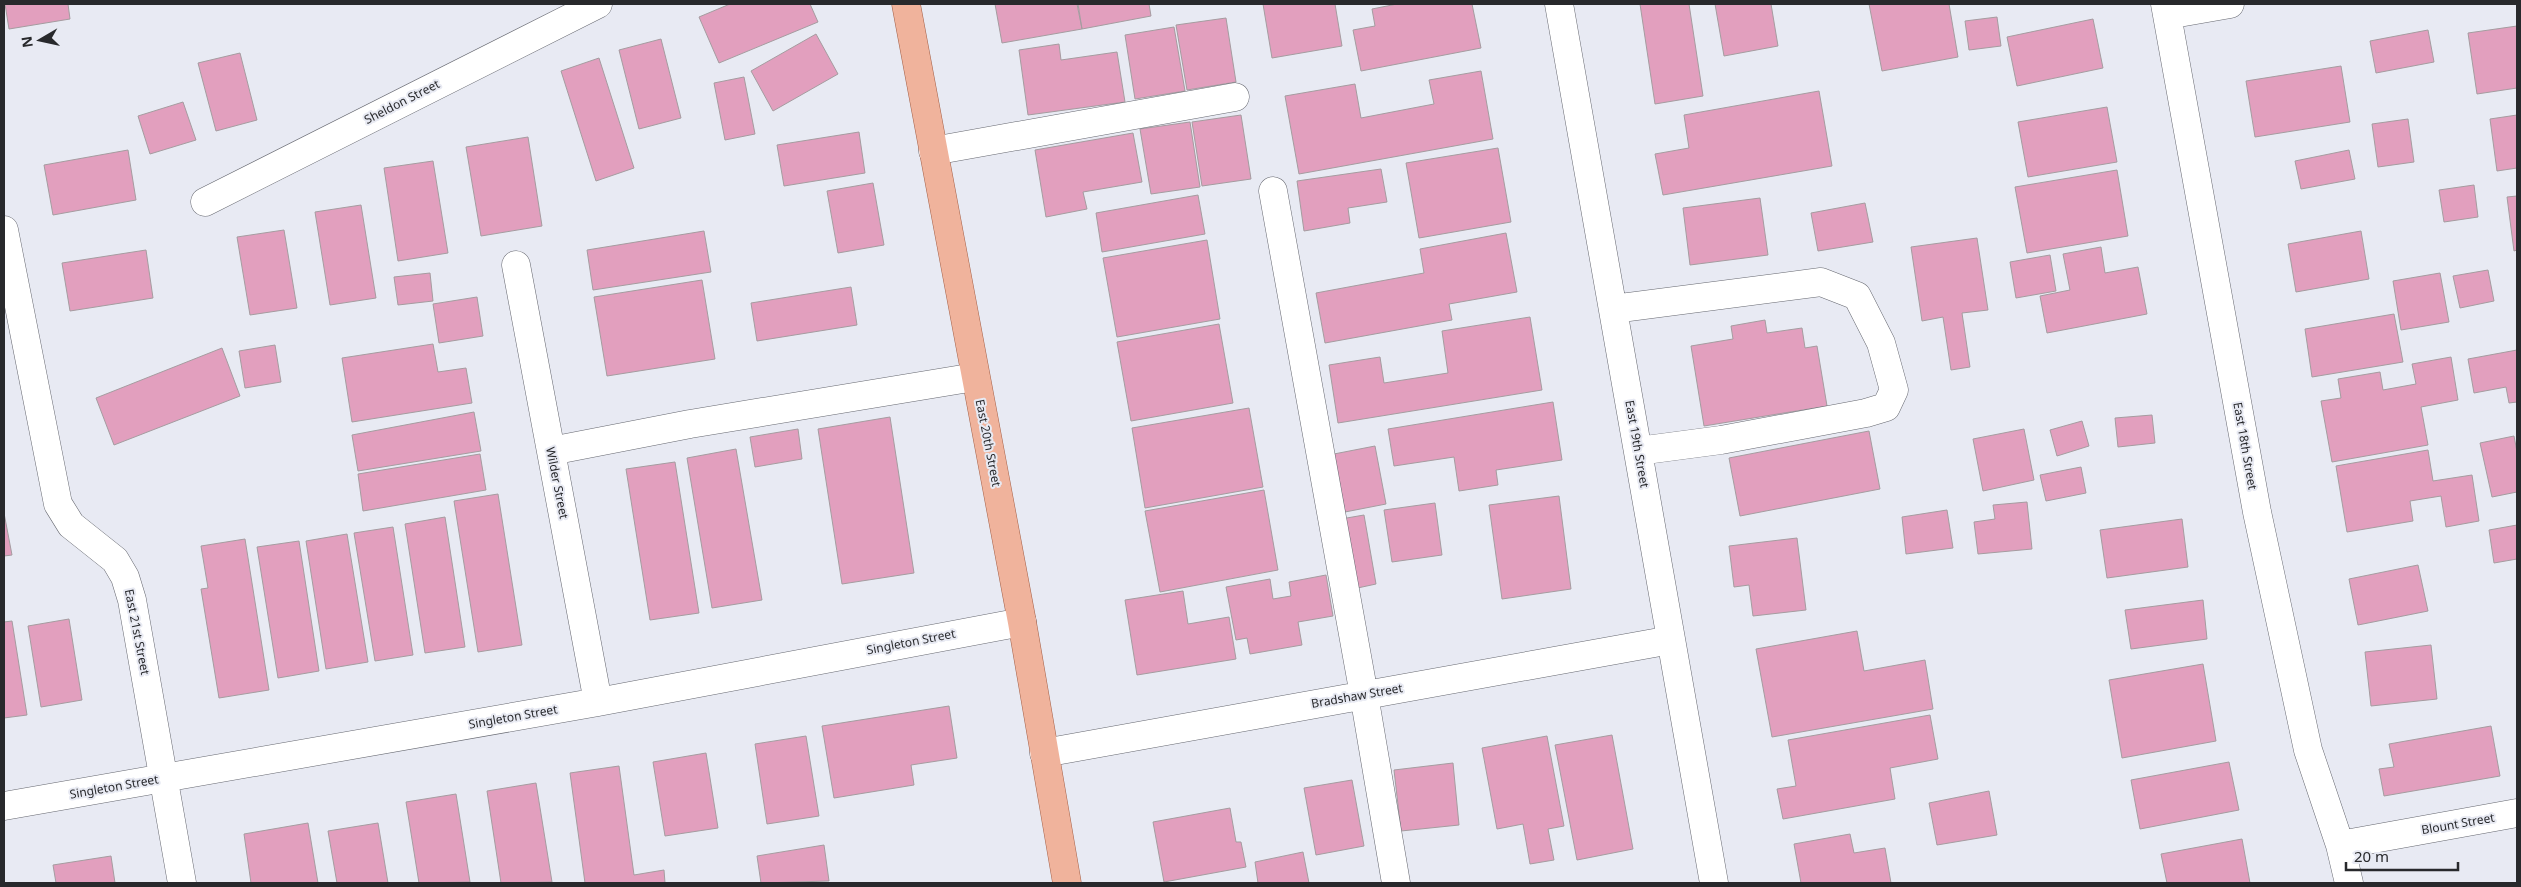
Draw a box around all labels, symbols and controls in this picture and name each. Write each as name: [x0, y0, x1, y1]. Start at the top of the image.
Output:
north arrow: [15, 15, 65, 65]
text: N: [16, 35, 37, 49]
street label: Sheldon Street: [361, 75, 443, 128]
street label: East 20th Street: [972, 398, 1005, 489]
street label: East 19th Street: [1621, 399, 1654, 490]
street label: East 18th Street: [2229, 401, 2262, 492]
street label: Wilder Street: [542, 445, 573, 521]
street label: East 21st Street: [121, 588, 154, 677]
street label: Singleton Street: [865, 624, 957, 658]
street label: Bradshaw Street: [1310, 679, 1405, 712]
street label: Singleton Street: [467, 700, 559, 733]
street label: Singleton Street: [68, 770, 160, 803]
street label: Blount Street: [2420, 809, 2496, 838]
scale bar: [2346, 840, 2458, 872]
text: 20 m: [2354, 846, 2389, 866]

